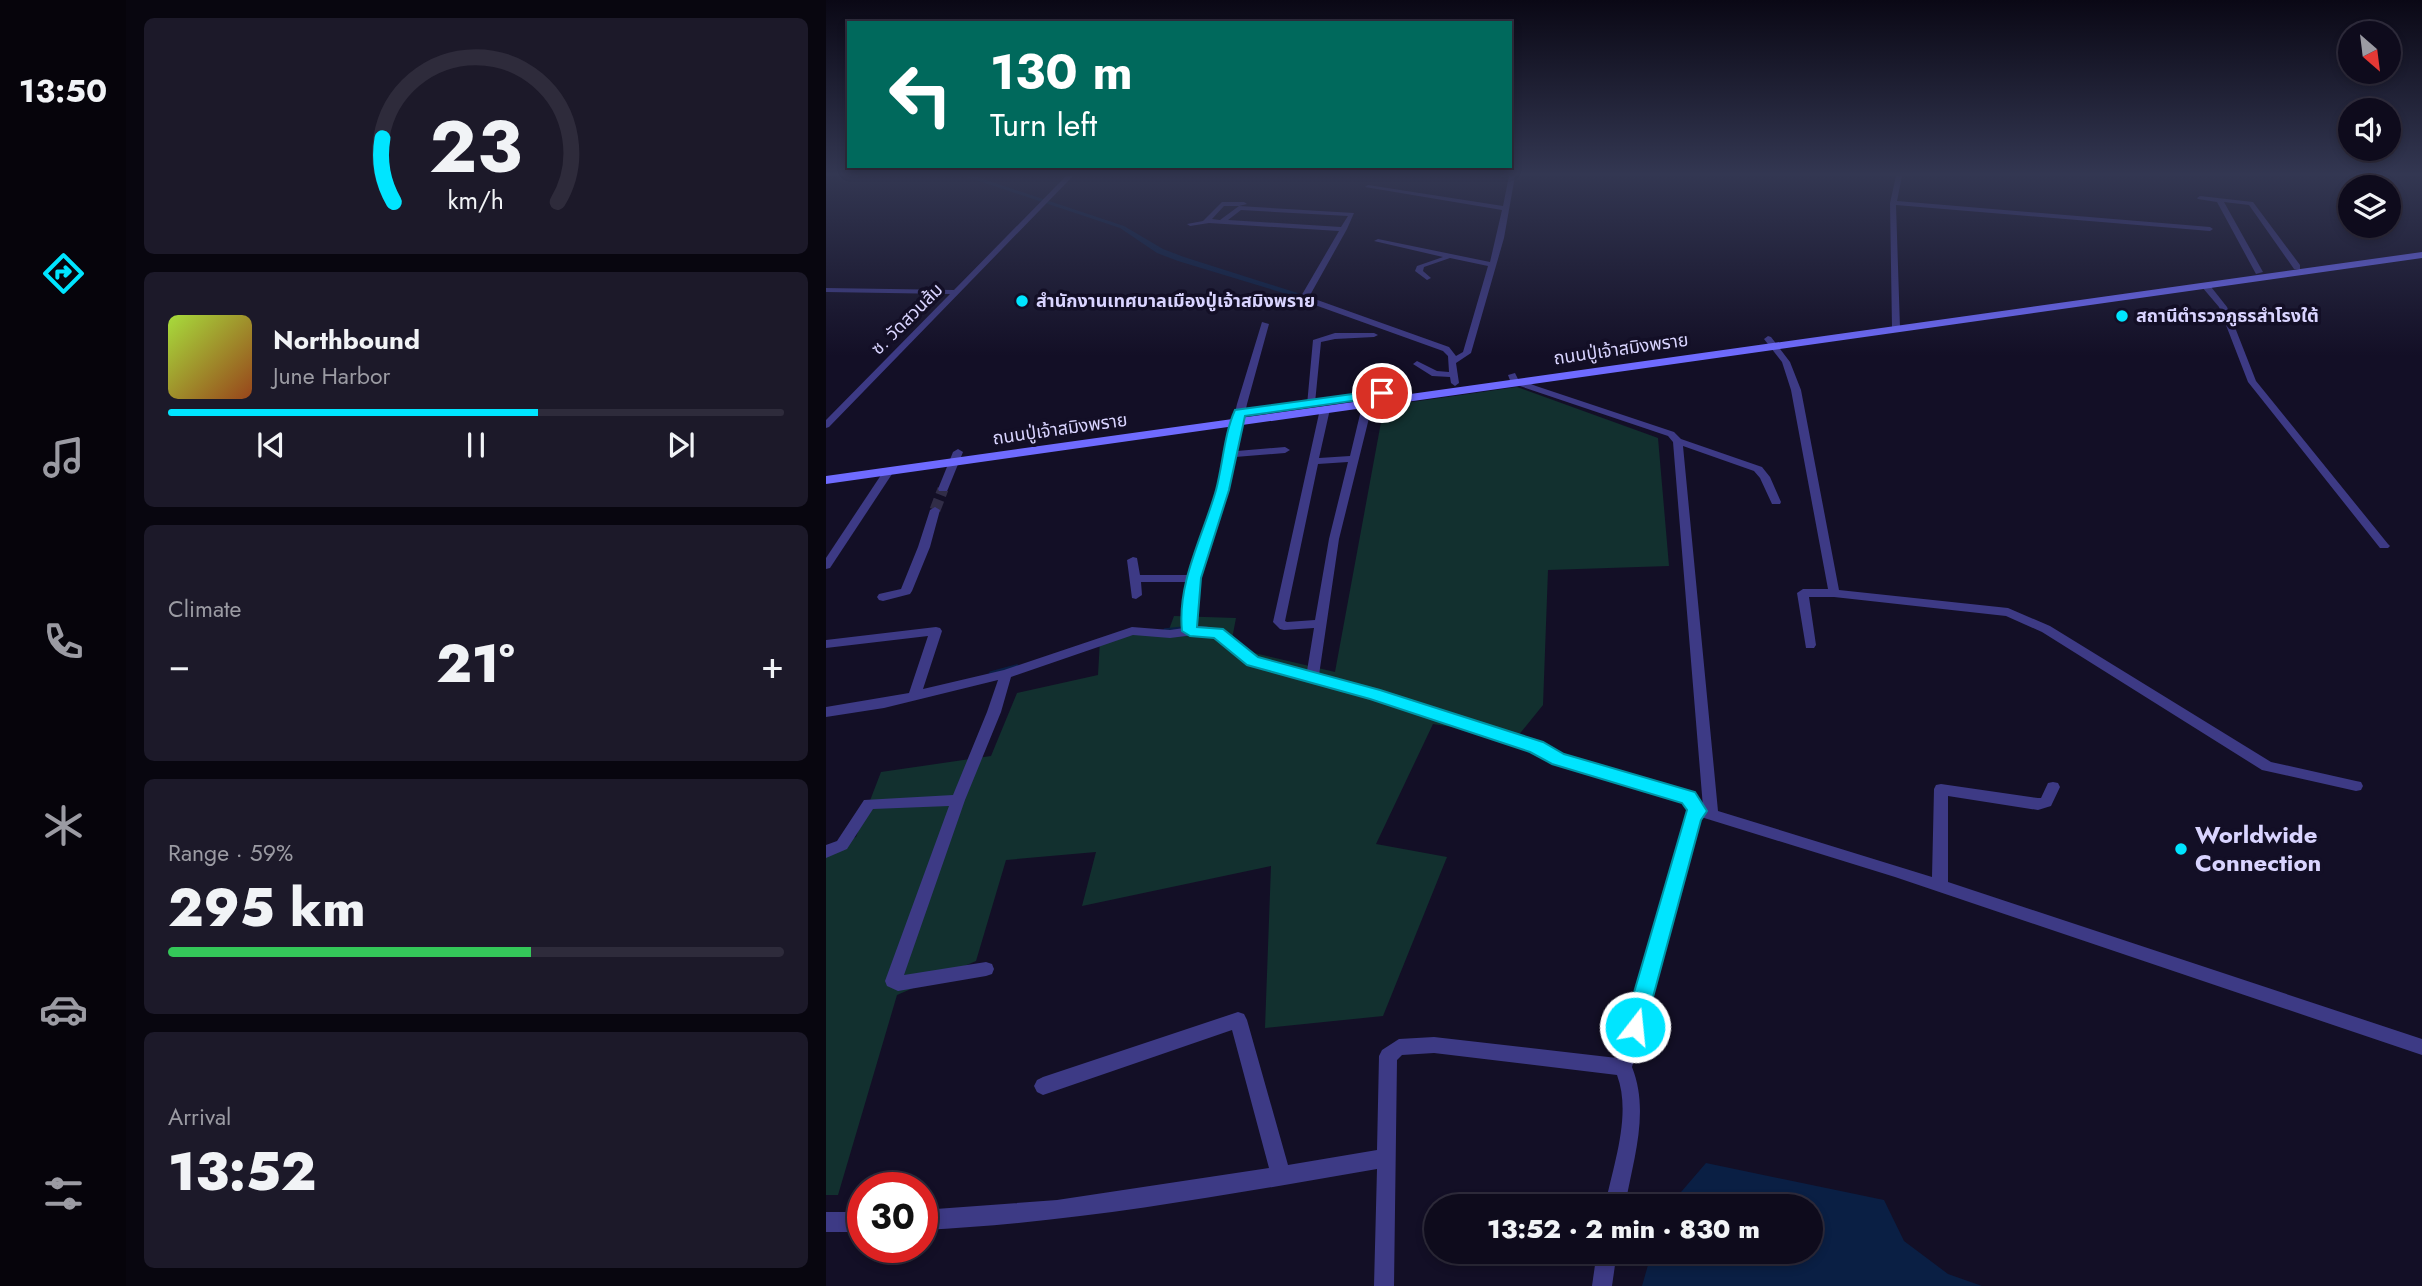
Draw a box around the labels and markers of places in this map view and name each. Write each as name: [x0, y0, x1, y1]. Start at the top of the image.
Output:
place label: สำนักงานเทศบาลเมืองปู่เจ้าสมิงพราย: [1036, 288, 1315, 314]
marker: สำนักงานเทศบาลเมืองปู่เจ้าสมิงพราย: [1014, 293, 1030, 309]
place label: สถานีตำรวจภูธรสำโรงใต้: [2136, 303, 2319, 329]
marker: สถานีตำรวจภูธรสำโรงใต้: [2114, 308, 2130, 324]
pin: [1352, 363, 1412, 423]
place label: Worldwide Connection: [2195, 817, 2321, 880]
marker: Worldwide Connection: [2173, 841, 2189, 857]

